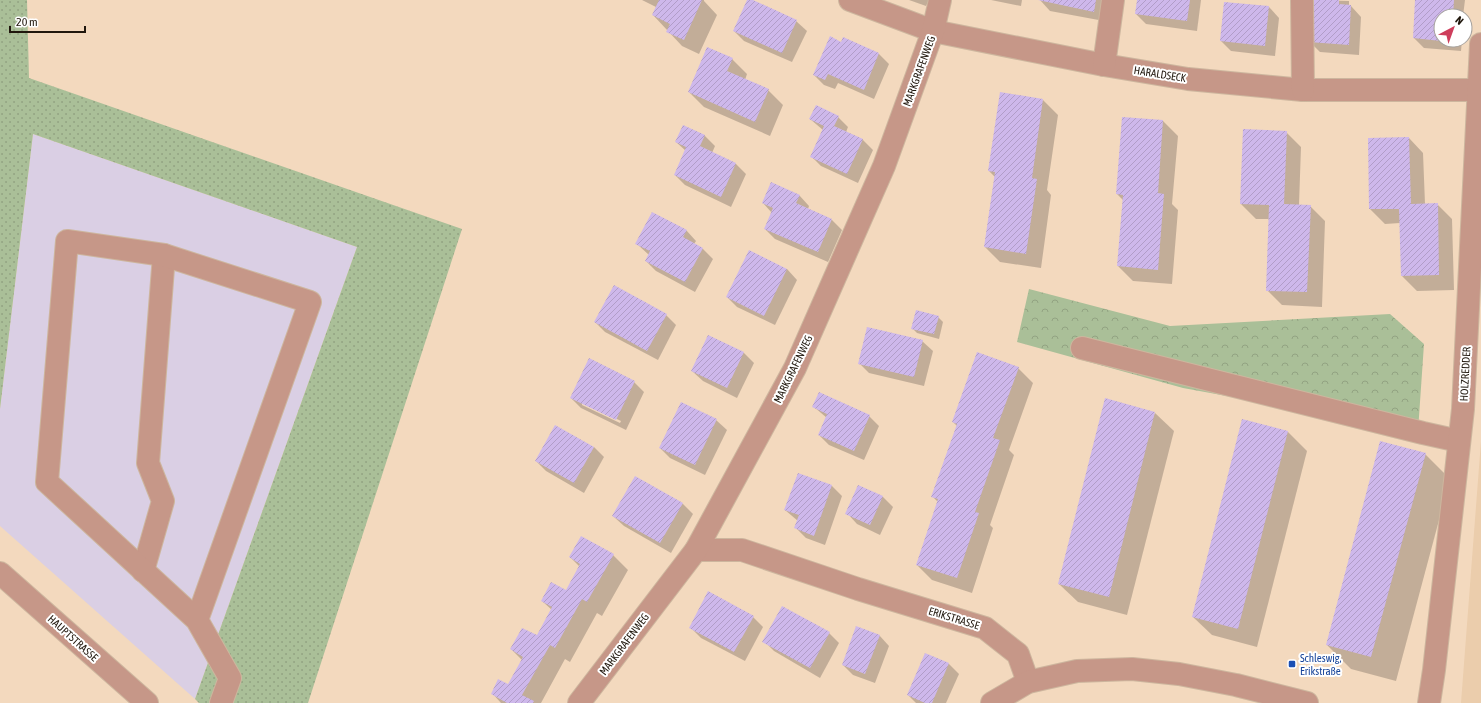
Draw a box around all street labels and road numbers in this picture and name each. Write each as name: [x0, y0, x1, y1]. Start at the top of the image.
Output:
street label: MARKGRAFENWEG: [901, 34, 937, 108]
street label: HARALDSECK: [1133, 64, 1188, 84]
street label: MARKGRAFENWEG: [771, 333, 815, 405]
street label: HOLZREDDER: [1458, 346, 1472, 402]
street label: ERIKSTRASSE: [927, 605, 981, 632]
street label: MARKGRAFENWEG: [597, 611, 651, 677]
street label: HAUPTSTRASSE: [46, 613, 101, 664]

